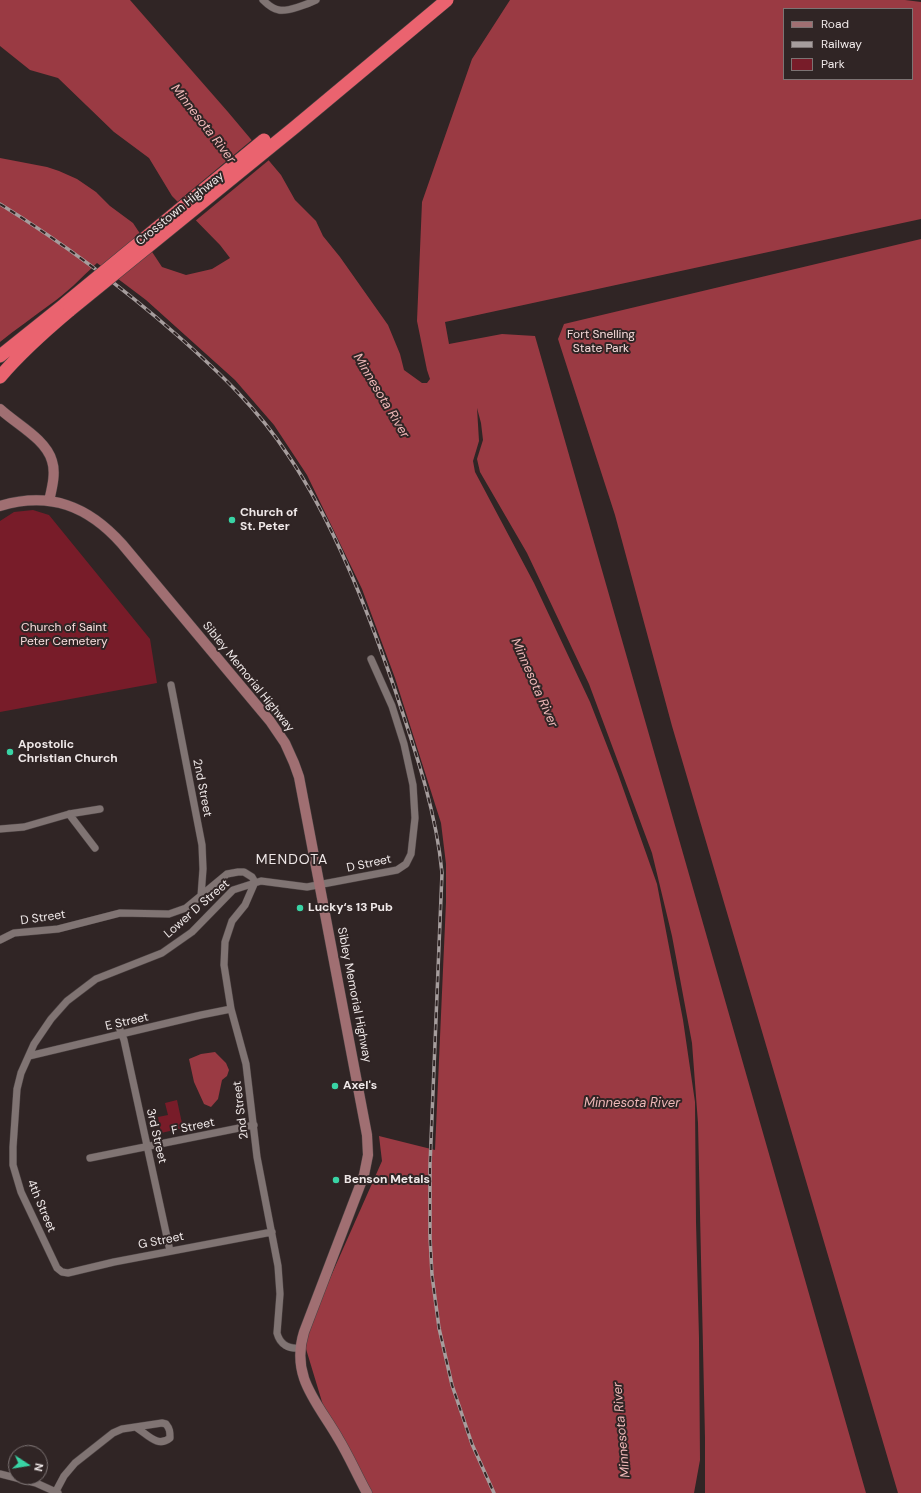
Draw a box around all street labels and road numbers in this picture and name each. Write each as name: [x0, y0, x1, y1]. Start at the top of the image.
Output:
street label: Crosstown Highway: [133, 169, 227, 249]
street label: Sibley Memorial Highway: [199, 619, 297, 735]
street label: 2nd Street: [189, 758, 215, 818]
street label: D Street: [345, 852, 393, 876]
street label: Lower D Street: [161, 877, 233, 941]
street label: D Street: [19, 908, 67, 928]
street label: Sibley Memorial Highway: [334, 926, 374, 1064]
street label: E Street: [104, 1010, 150, 1034]
street label: 2nd Street: [230, 1080, 252, 1140]
street label: 3rd Street: [143, 1107, 169, 1165]
street label: F Street: [170, 1115, 216, 1139]
street label: 4th Street: [23, 1177, 59, 1235]
street label: G Street: [137, 1230, 185, 1252]

